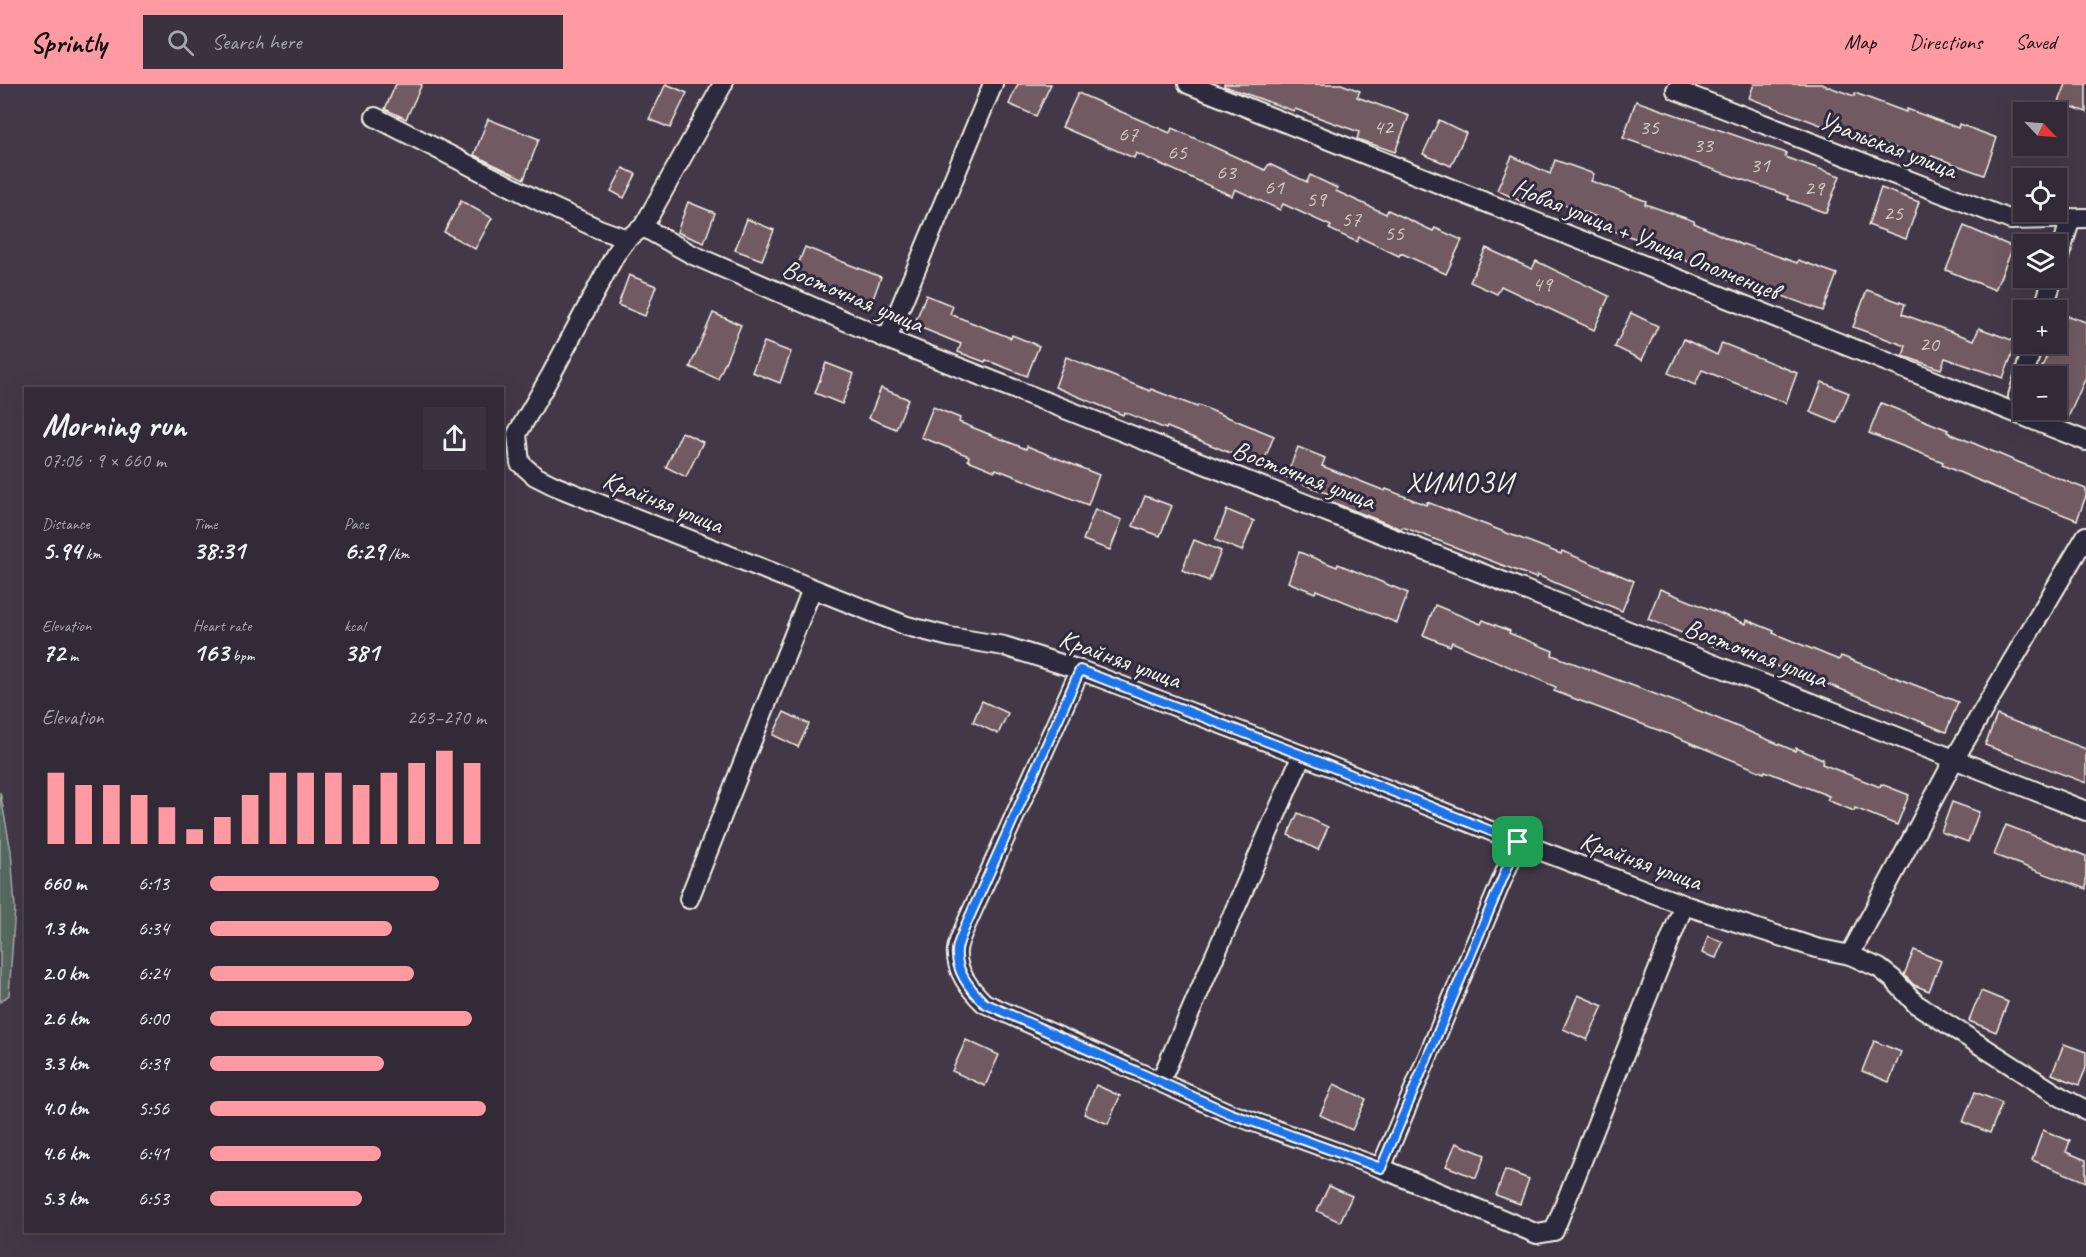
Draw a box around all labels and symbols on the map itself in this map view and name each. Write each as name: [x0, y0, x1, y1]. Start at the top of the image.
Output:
north arrow: [2013, 102, 2067, 156]
street label: Уральская улица: [1815, 104, 1964, 187]
house number: 42: [1373, 113, 1395, 141]
house number: 35: [1639, 113, 1660, 141]
house number: 67: [1118, 120, 1139, 148]
house number: 33: [1693, 131, 1715, 159]
house number: 65: [1167, 138, 1188, 166]
house number: 31: [1750, 151, 1771, 179]
house number: 63: [1216, 158, 1238, 186]
street label: Новая улица + Улица Ополченцев: [1508, 170, 1788, 309]
house number: 61: [1264, 173, 1285, 201]
house number: 29: [1804, 174, 1826, 202]
house number: 59: [1306, 185, 1328, 213]
house number: 25: [1883, 199, 1904, 227]
house number: 57: [1341, 205, 1362, 233]
house number: 55: [1384, 219, 1405, 247]
street label: Восточная улица: [777, 251, 930, 341]
house number: 49: [1532, 270, 1554, 298]
house number: 20: [1919, 330, 1941, 358]
street label: Восточная улица: [1228, 433, 1382, 518]
street label: Крайняя улица: [598, 463, 729, 542]
district label: ХИМОЗИ: [1406, 465, 1517, 500]
street label: Восточная улица: [1680, 611, 1834, 696]
street label: Крайняя улица: [1055, 622, 1187, 697]
pin: [1492, 816, 1543, 867]
street label: Крайняя улица: [1576, 824, 1708, 899]

